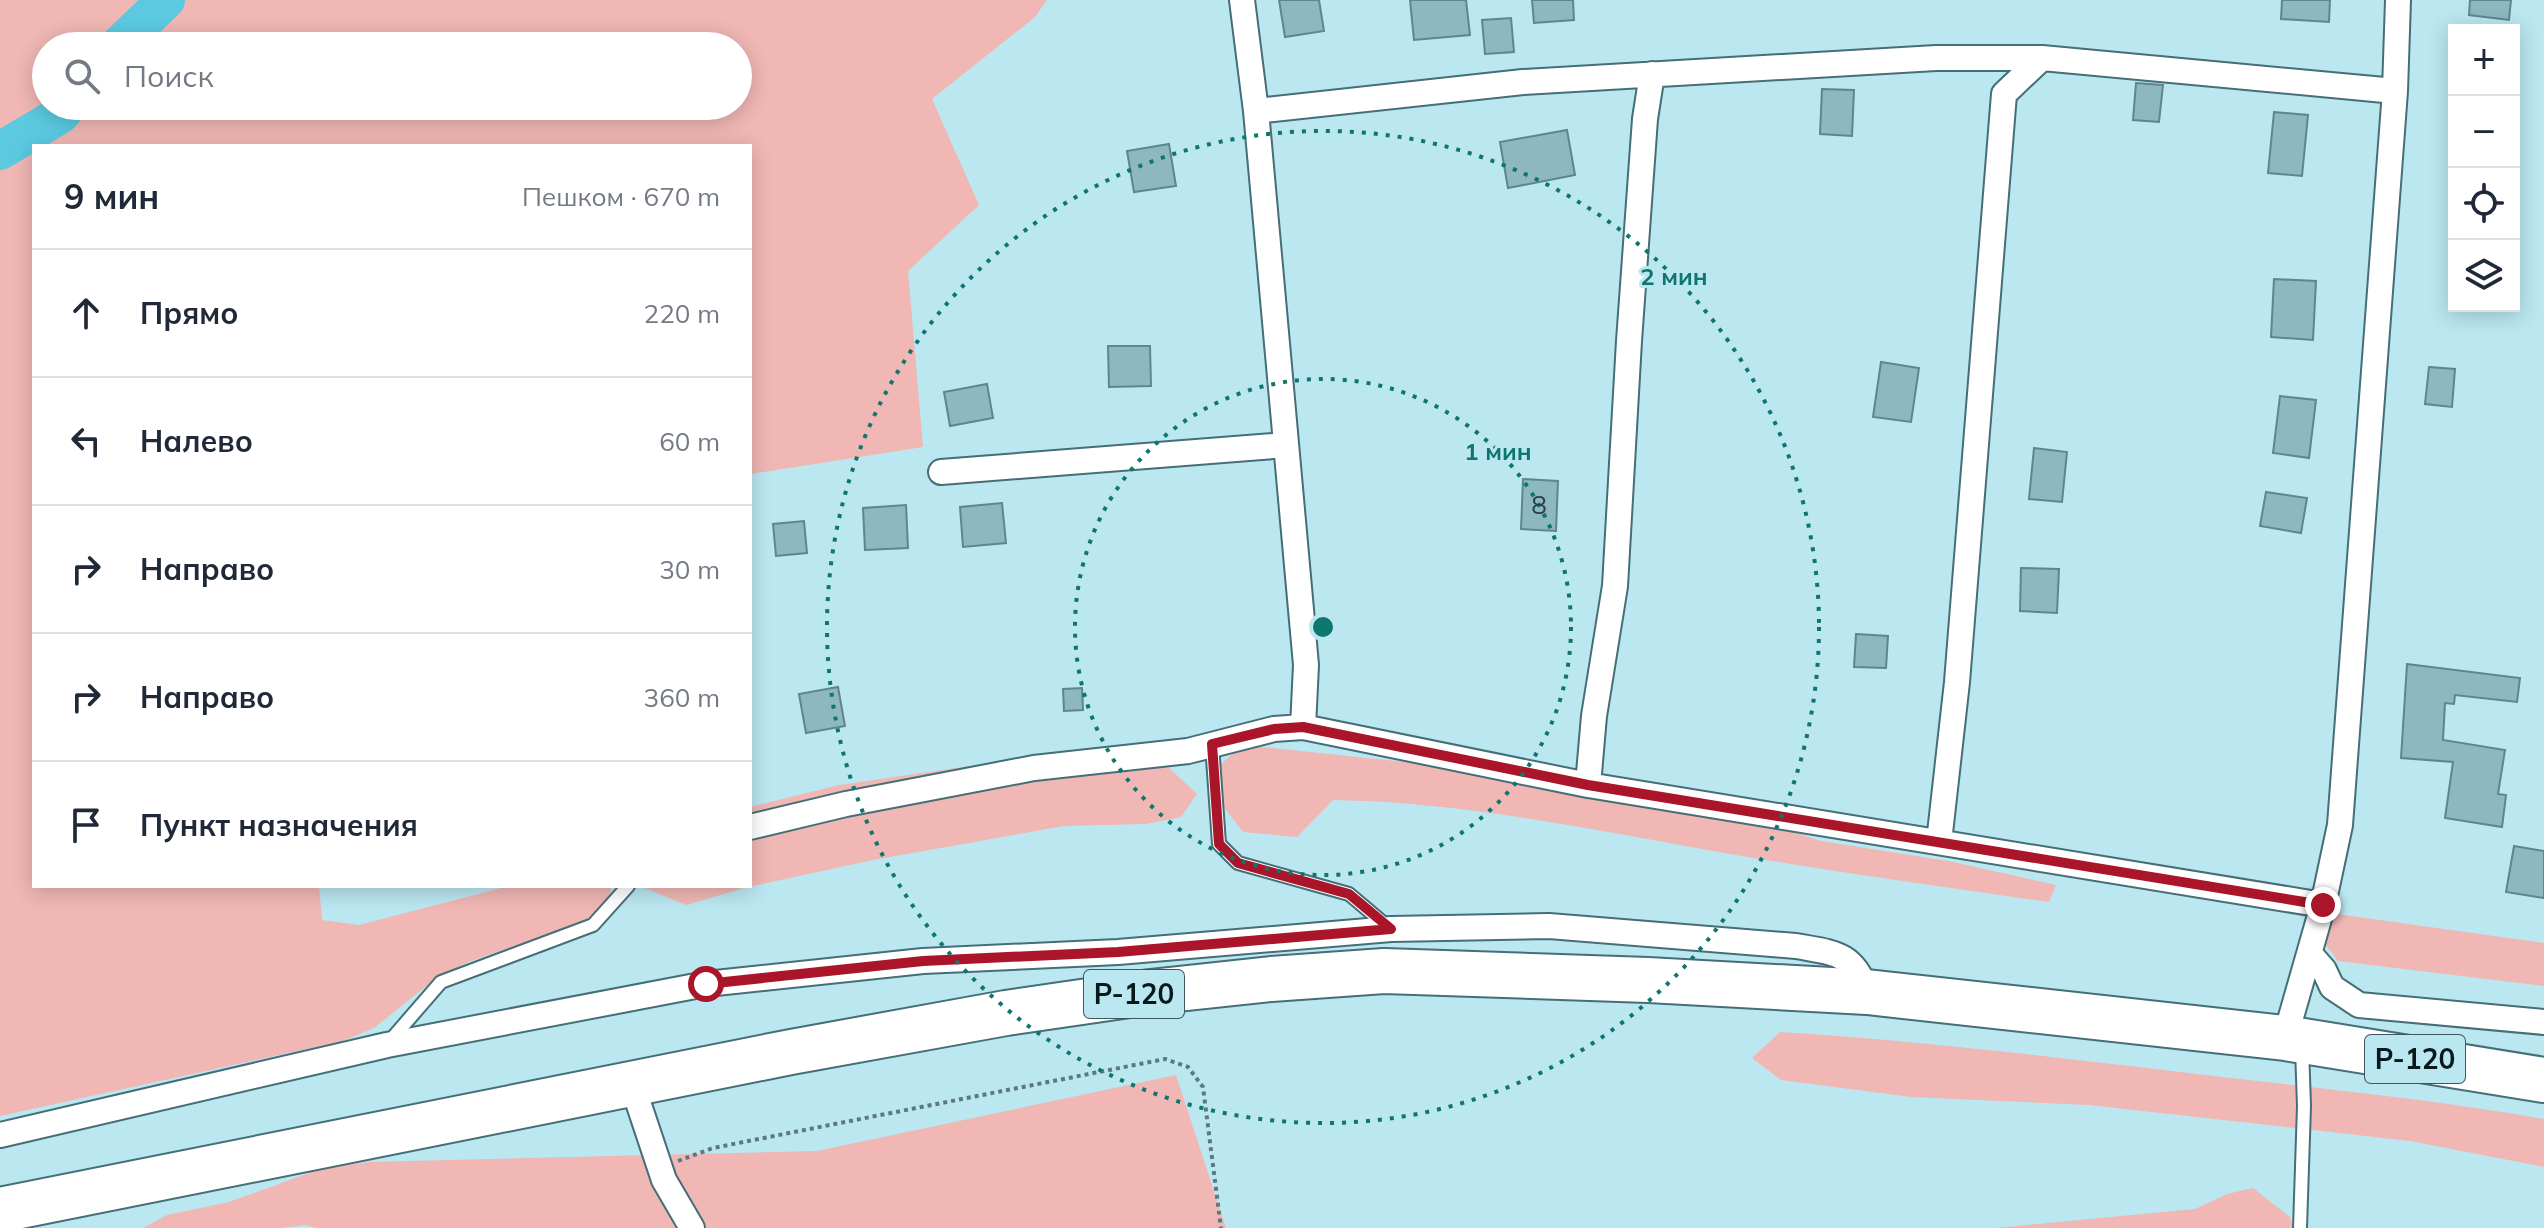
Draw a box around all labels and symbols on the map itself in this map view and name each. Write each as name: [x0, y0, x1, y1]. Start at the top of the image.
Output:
text: 2 мин: [1640, 261, 1708, 291]
text: 1 мин: [1464, 436, 1532, 466]
house number: 8: [1531, 488, 1547, 521]
centre of rings: [1309, 613, 1337, 641]
route end: [2305, 887, 2341, 923]
route start: [688, 966, 724, 1002]
road number: Р-120: [1084, 970, 1184, 1018]
road number: Р-120: [2365, 1035, 2465, 1083]

